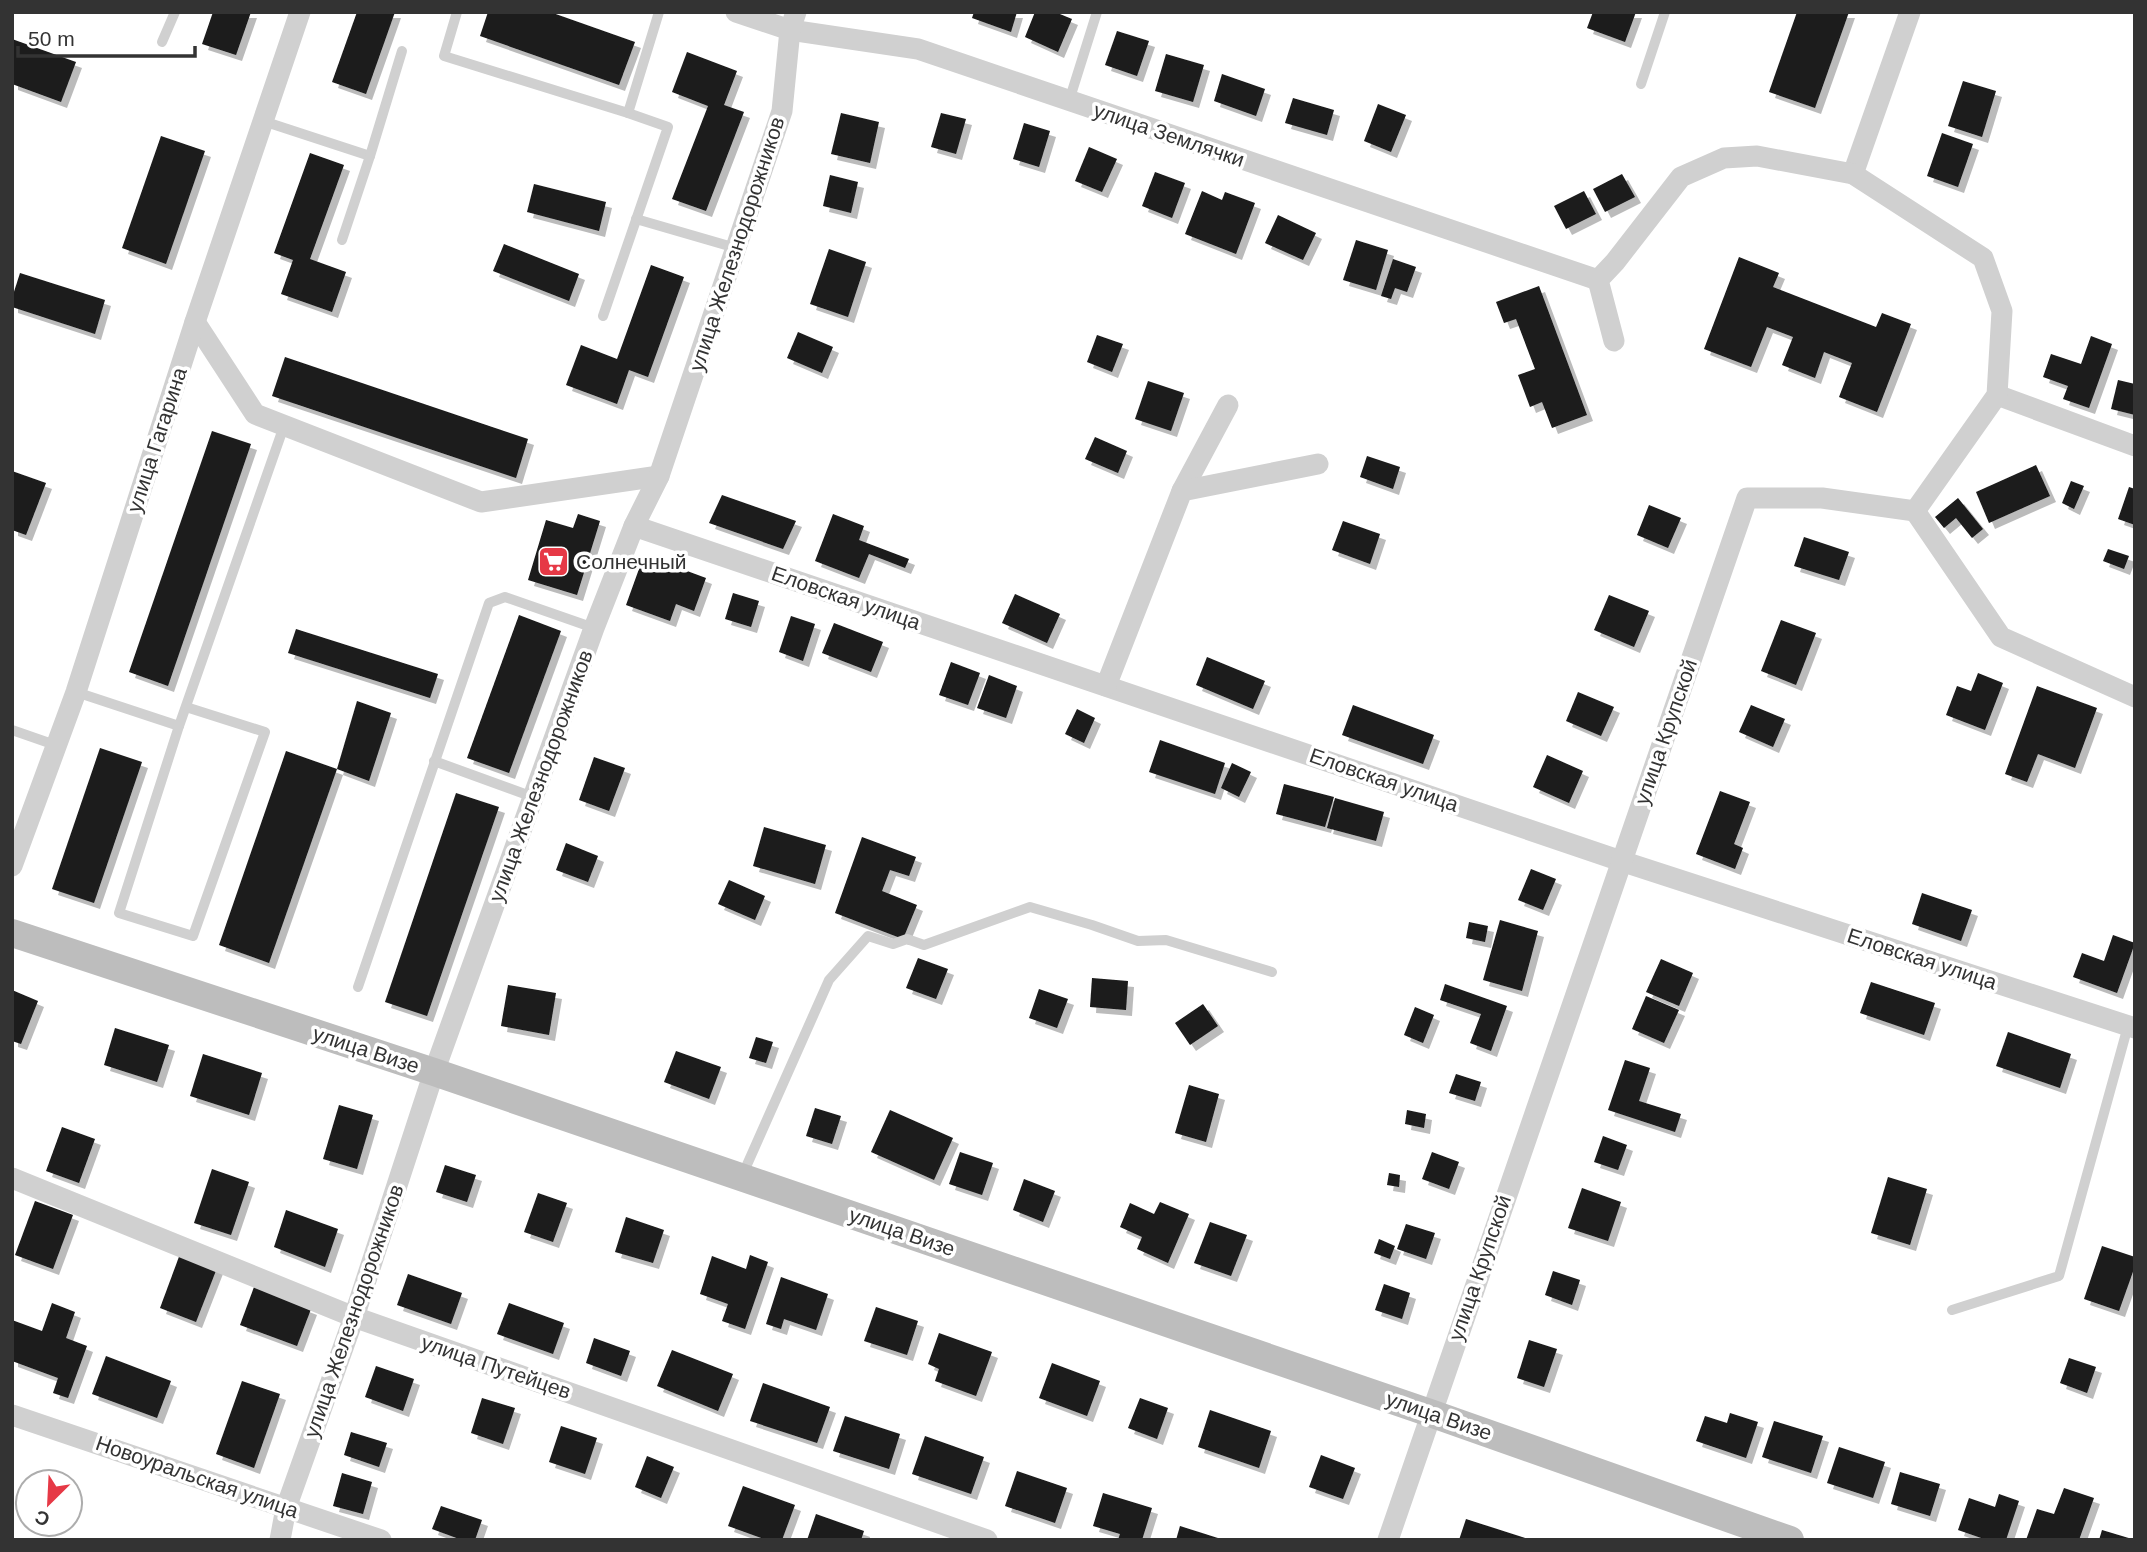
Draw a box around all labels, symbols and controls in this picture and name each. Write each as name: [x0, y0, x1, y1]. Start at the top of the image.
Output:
scale bar: [18, 14, 194, 58]
text: 50 m: [28, 27, 75, 50]
street label: улица Землячки: [1091, 98, 1248, 171]
street label: улица Железнодорожников: [684, 114, 789, 374]
street label: улица Гагарина: [122, 364, 191, 515]
supermarket icon: Солнечный: [536, 545, 570, 579]
place label: Солнечный: [576, 550, 687, 573]
street label: Еловская улица: [769, 561, 924, 634]
street label: улица Железнодорожников: [484, 647, 597, 905]
street label: улица Крупской: [1630, 656, 1701, 808]
street label: Еловская улица: [1307, 743, 1462, 816]
street label: Еловская улица: [1844, 924, 2000, 994]
street label: улица Визе: [310, 1022, 422, 1078]
street label: улица Железнодорожников: [299, 1181, 408, 1440]
street label: улица Крупской: [1444, 1192, 1515, 1344]
street label: улица Визе: [846, 1203, 958, 1260]
street label: улица Путейцев: [418, 1330, 574, 1403]
street label: улица Визе: [1383, 1387, 1495, 1444]
street label: Новоуральская улица: [93, 1431, 302, 1522]
north arrow: [14, 1468, 84, 1538]
text: С: [32, 1506, 53, 1530]

